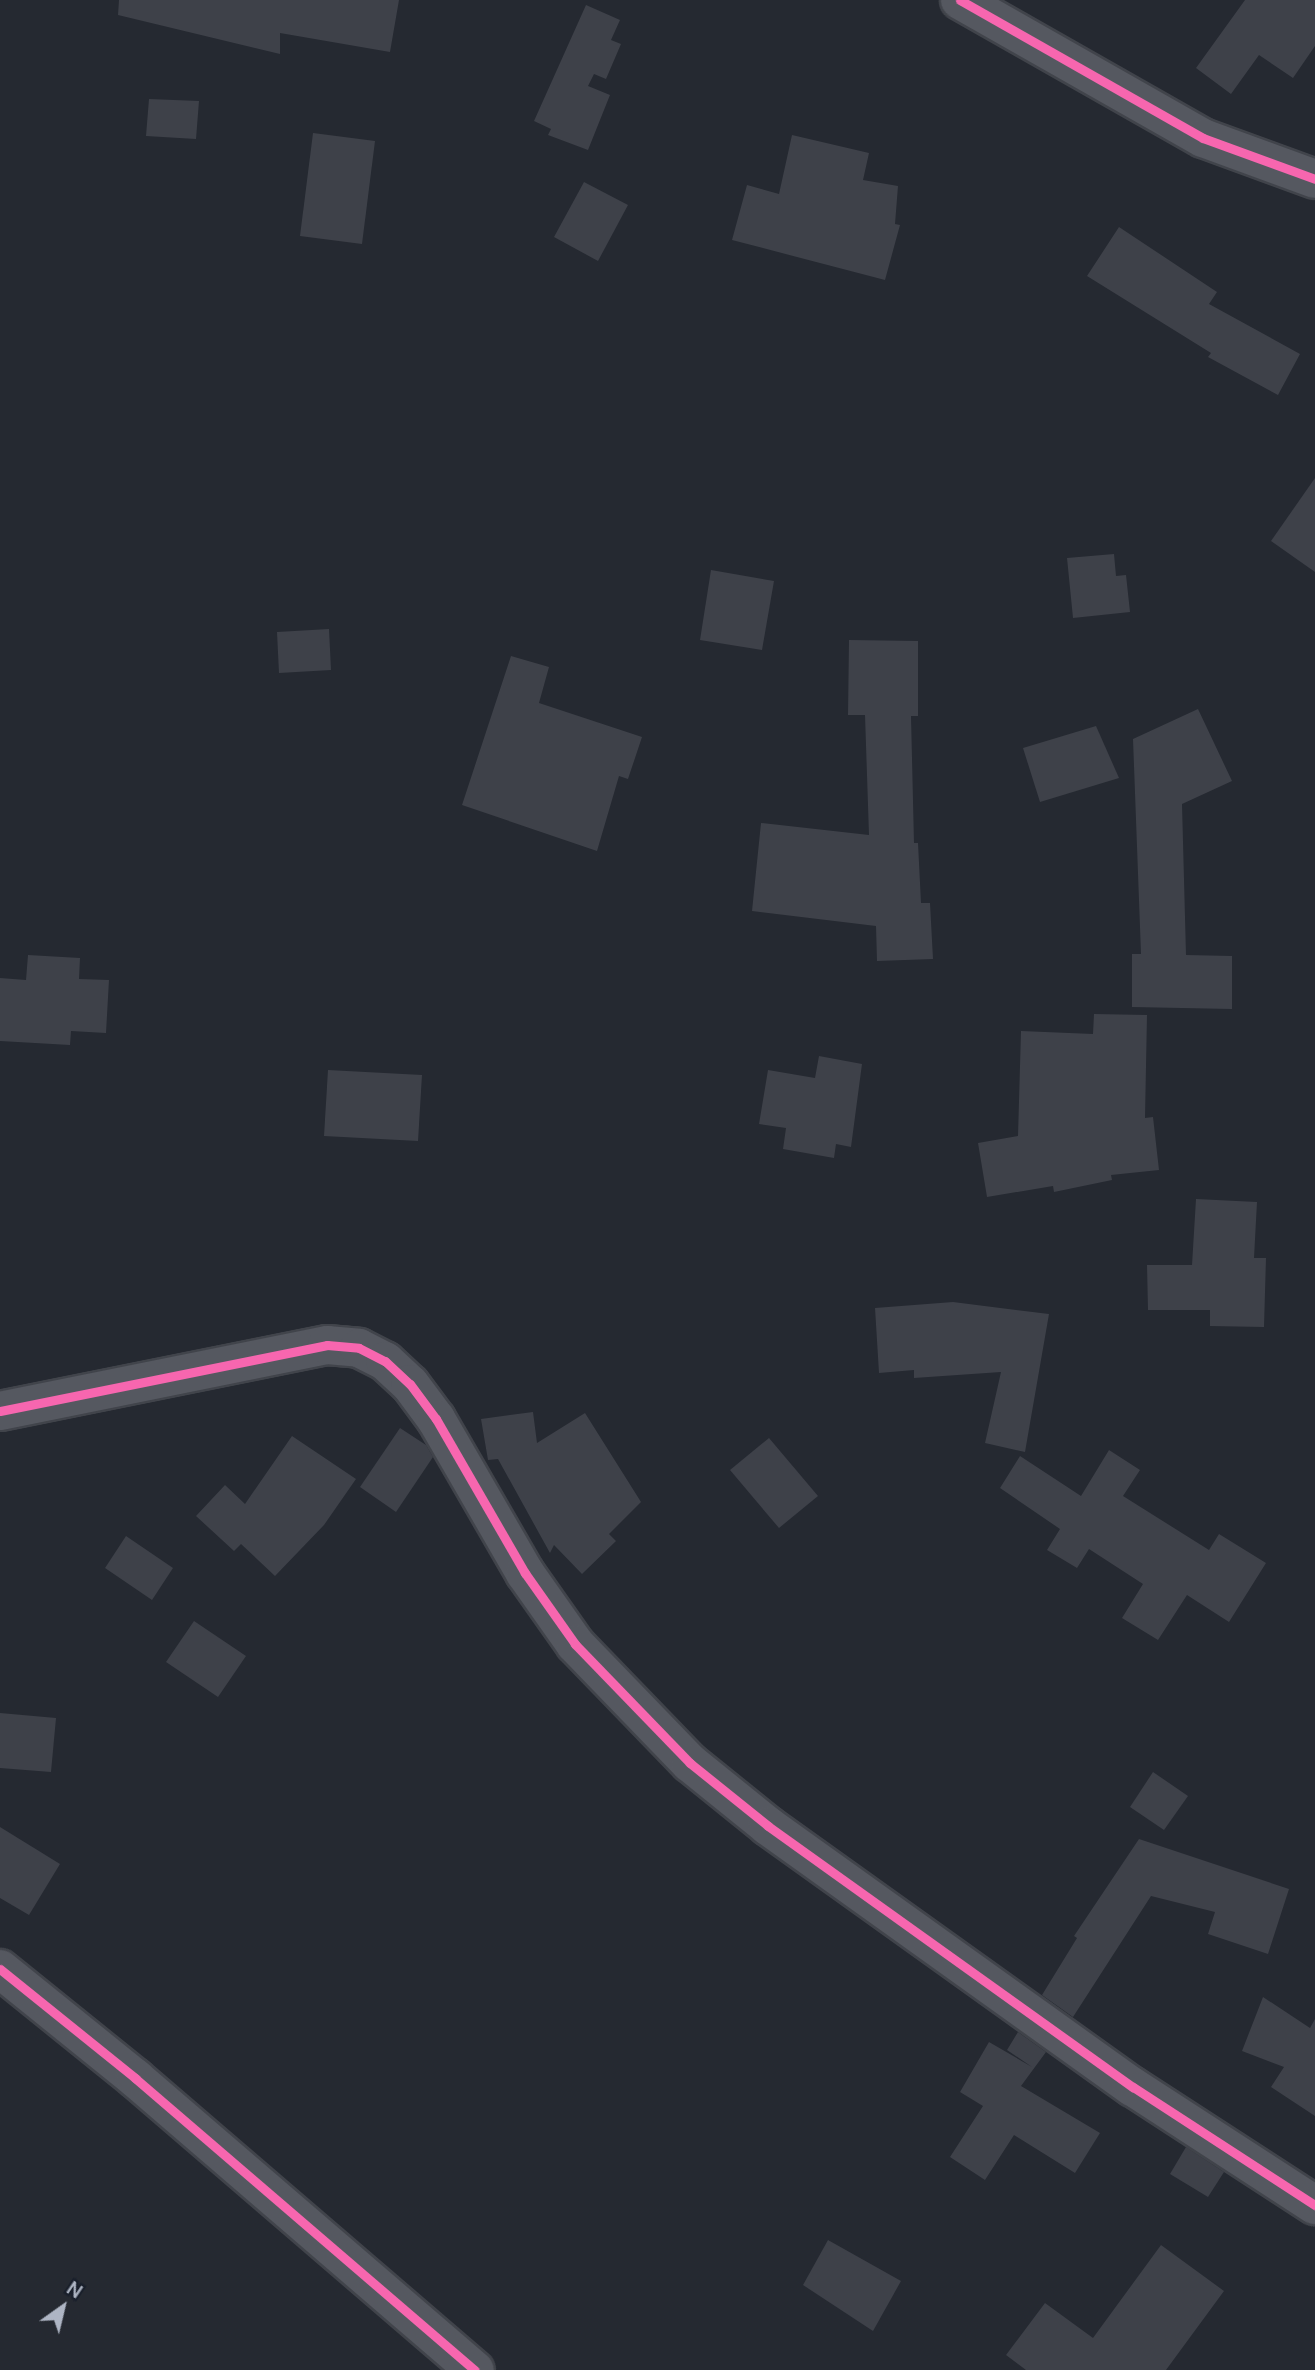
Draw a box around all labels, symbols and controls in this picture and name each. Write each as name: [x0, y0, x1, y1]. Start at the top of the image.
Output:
north arrow: [28, 2272, 98, 2342]
text: N: [62, 2275, 88, 2304]

